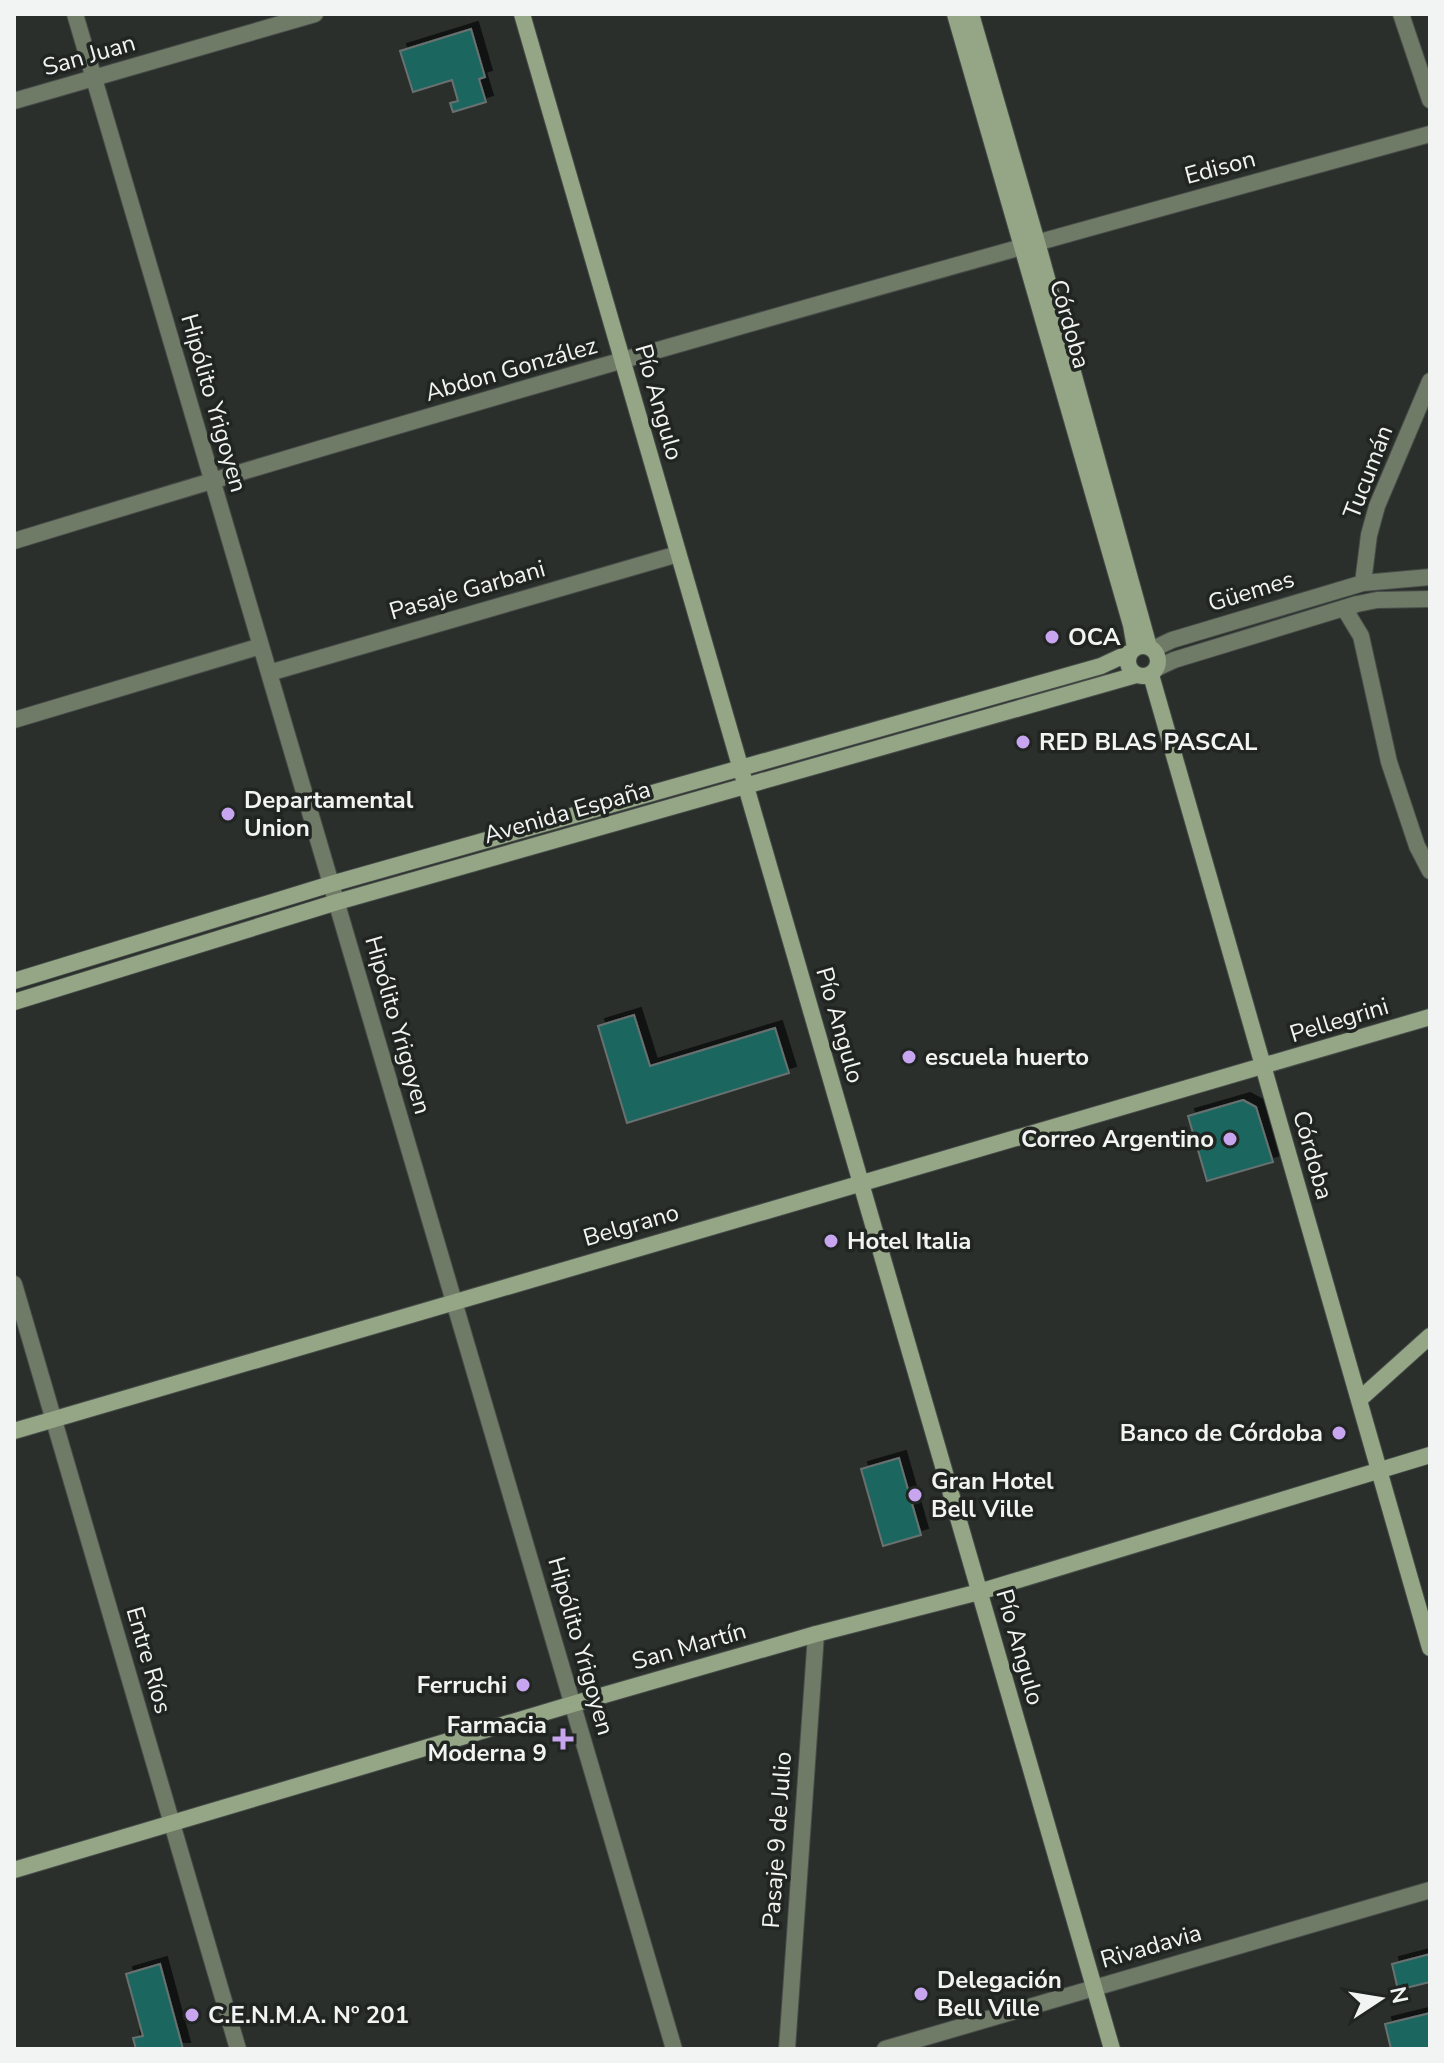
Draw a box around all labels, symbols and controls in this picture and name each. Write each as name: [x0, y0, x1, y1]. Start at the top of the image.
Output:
street label: San Juan: [39, 27, 139, 83]
street label: Edison: [1181, 142, 1259, 192]
street label: Córdoba: [1042, 276, 1098, 372]
street label: Hipólito Yrigoyen: [173, 310, 255, 496]
street label: Abdon González: [421, 329, 601, 409]
street label: Pío Angulo: [627, 340, 691, 464]
street label: Tucumán: [1336, 421, 1400, 523]
street label: Pasaje Garbani: [385, 552, 549, 628]
street label: Güemes: [1204, 563, 1298, 619]
place label: OCA: [1068, 621, 1121, 653]
marker: OCA: [1043, 628, 1061, 646]
place label: RED BLAS PASCAL: [1039, 726, 1258, 758]
marker: RED BLAS PASCAL: [1014, 733, 1032, 751]
street label: Avenida España: [480, 773, 654, 851]
place label: Departamental Union: [244, 784, 414, 844]
marker: Departamental Union: [219, 805, 237, 823]
street label: Hipólito Yrigoyen: [357, 932, 439, 1118]
street label: Pío Angulo: [808, 963, 872, 1087]
street label: Pellegrini: [1286, 990, 1392, 1050]
place label: escuela huerto: [925, 1041, 1089, 1073]
marker: escuela huerto: [900, 1048, 918, 1066]
street label: Córdoba: [1285, 1107, 1341, 1203]
place label: Correo Argentino: [1021, 1123, 1214, 1155]
marker: Correo Argentino: [1221, 1130, 1239, 1148]
street label: Belgrano: [579, 1196, 683, 1254]
place label: Hotel Italia: [847, 1225, 972, 1257]
marker: Hotel Italia: [822, 1232, 840, 1250]
place label: Banco de Córdoba: [1120, 1417, 1323, 1449]
marker: Banco de Córdoba: [1330, 1424, 1348, 1442]
place label: Gran Hotel Bell Ville: [931, 1465, 1054, 1525]
marker: Gran Hotel Bell Ville: [906, 1486, 924, 1504]
street label: Hipólito Yrigoyen: [540, 1553, 622, 1739]
street label: Pío Angulo: [988, 1585, 1052, 1709]
street label: Entre Ríos: [118, 1603, 180, 1717]
street label: San Martín: [628, 1614, 750, 1678]
place label: Ferruchi: [417, 1669, 507, 1701]
marker: Ferruchi: [514, 1676, 532, 1694]
place label: Farmacia Moderna 9: [427, 1709, 547, 1769]
marker: Farmacia Moderna 9: [554, 1730, 572, 1748]
street label: Pasaje 9 de Julio: [755, 1751, 799, 1929]
street label: Rivadavia: [1097, 1916, 1205, 1976]
north arrow: [1340, 1959, 1420, 2039]
place label: Delegación Bell Ville: [937, 1964, 1062, 2024]
text: N: [1382, 1984, 1415, 2006]
marker: Delegación Bell Ville: [912, 1985, 930, 2003]
place label: C.E.N.M.A. Nº 201: [208, 1999, 409, 2031]
marker: C.E.N.M.A. Nº 201: [183, 2006, 201, 2024]

